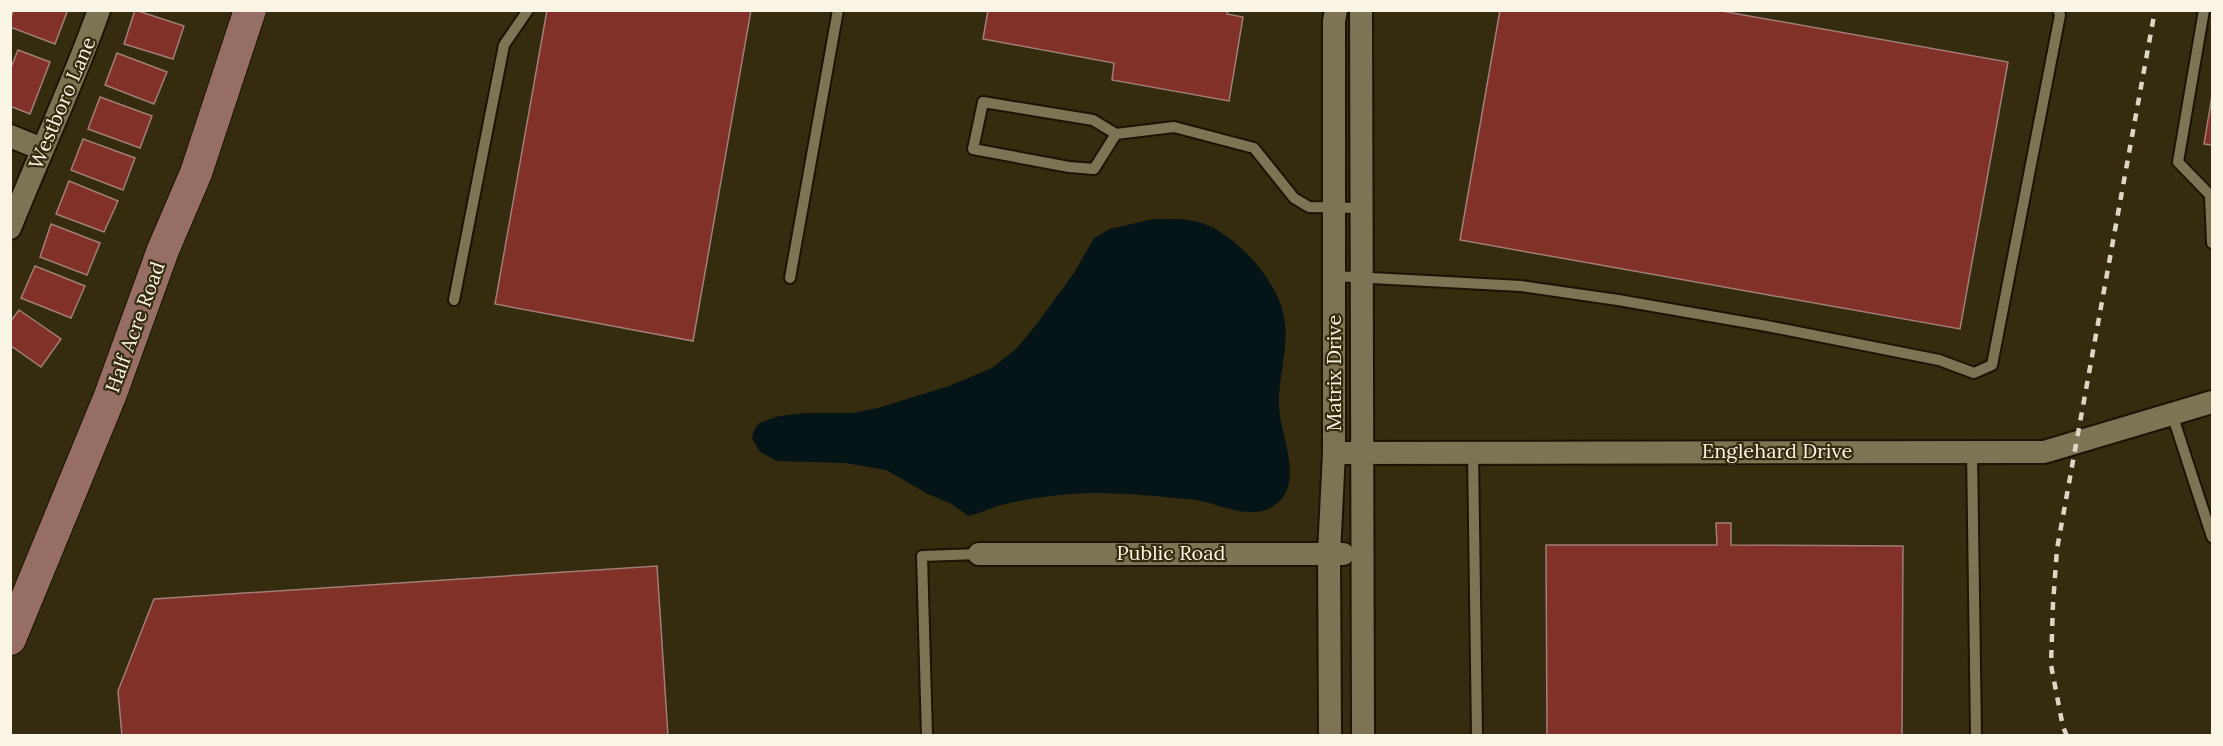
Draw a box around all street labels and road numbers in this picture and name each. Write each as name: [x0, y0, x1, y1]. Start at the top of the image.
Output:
street label: Westboro Lane: [22, 33, 101, 173]
street label: Half Acre Road: [99, 258, 170, 396]
street label: Matrix Drive: [1321, 315, 1346, 431]
street label: Englehard Drive: [1702, 438, 1852, 463]
street label: Public Road: [1116, 540, 1226, 565]

